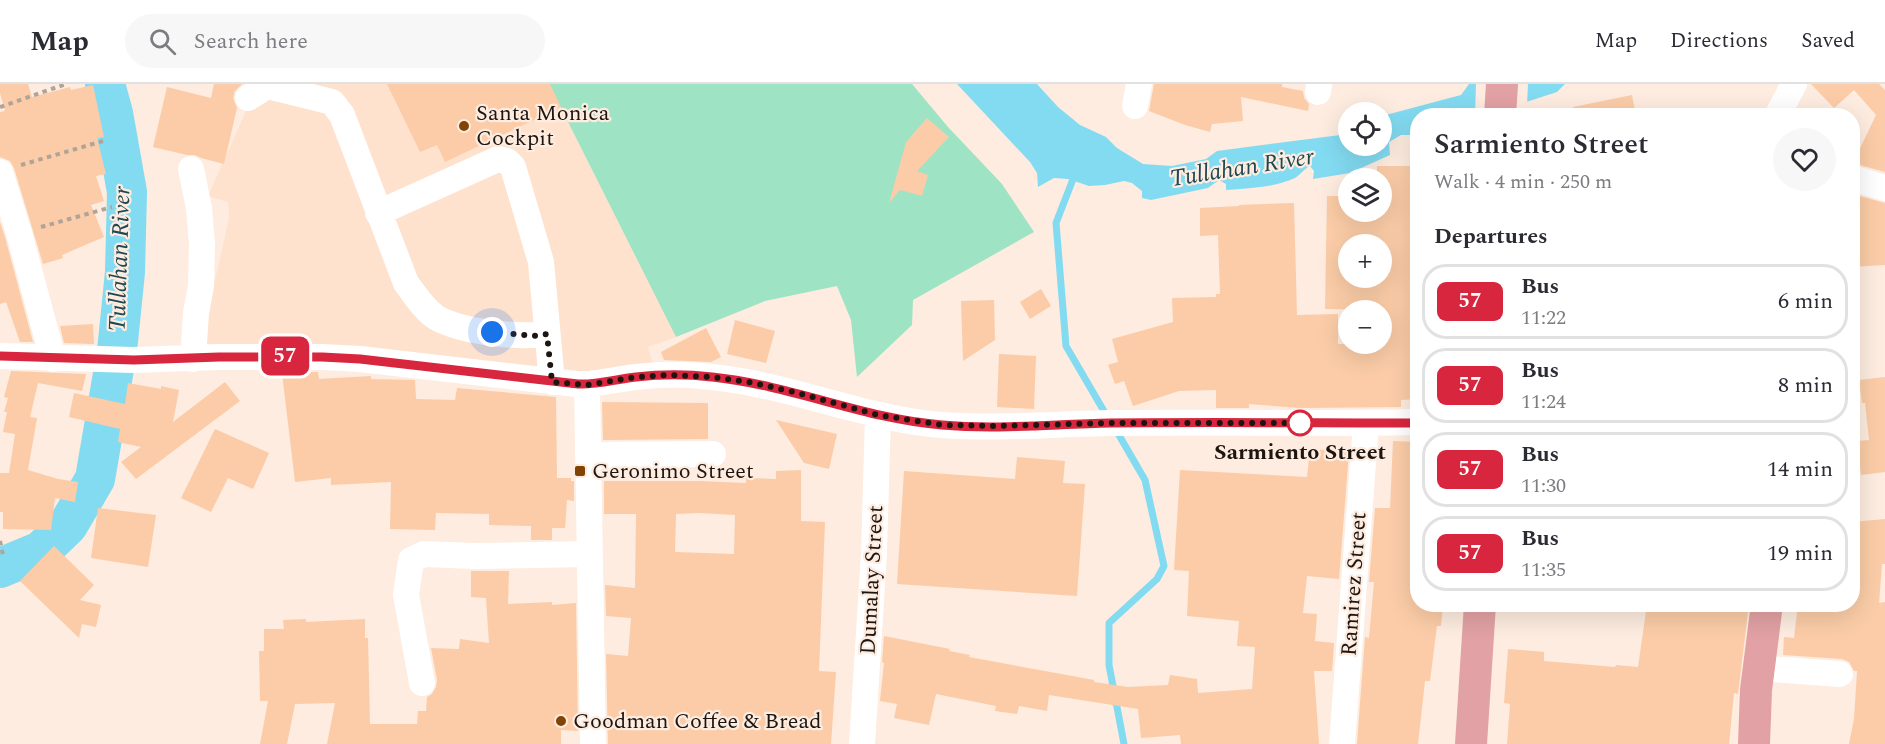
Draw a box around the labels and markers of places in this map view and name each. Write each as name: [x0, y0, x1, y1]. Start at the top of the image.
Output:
place label: Santa Monica Cockpit: [476, 97, 610, 155]
marker: Santa Monica Cockpit: [457, 119, 471, 133]
marker: Sarmiento Street: [1287, 410, 1313, 436]
place label: Sarmiento Street: [1214, 436, 1386, 469]
place label: Geronimo Street: [592, 455, 754, 488]
marker: Geronimo Street: [573, 464, 587, 478]
place label: Goodman Coffee & Bread: [573, 705, 822, 738]
marker: Goodman Coffee & Bread: [554, 714, 568, 728]

